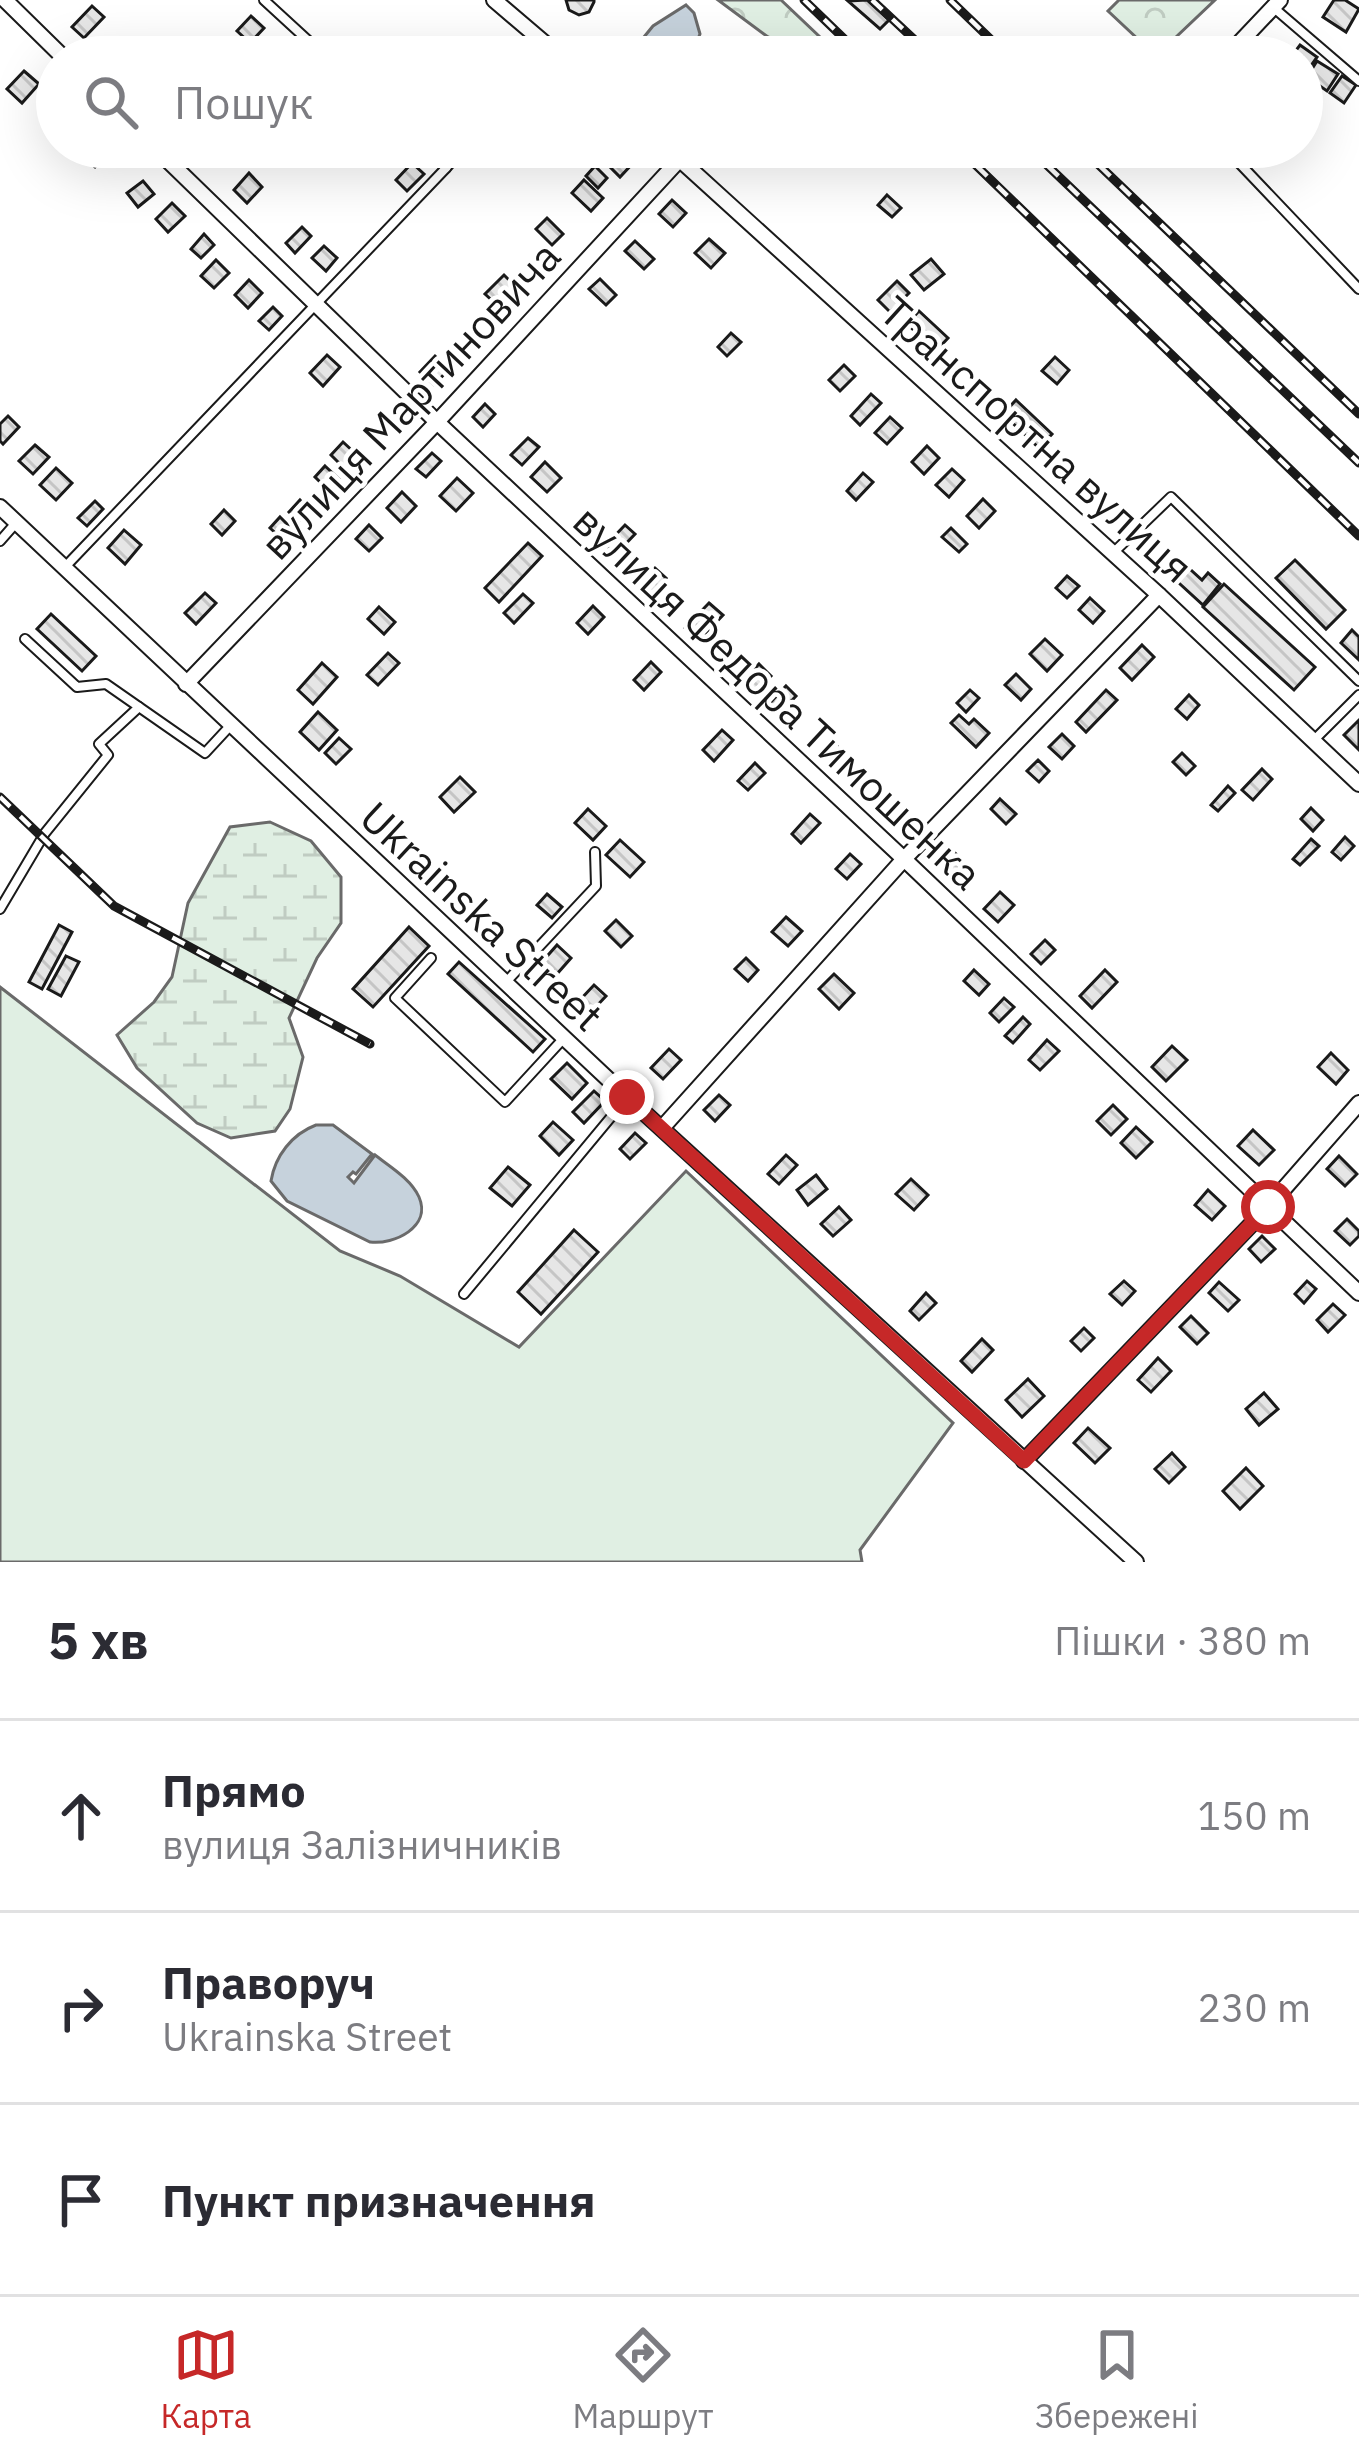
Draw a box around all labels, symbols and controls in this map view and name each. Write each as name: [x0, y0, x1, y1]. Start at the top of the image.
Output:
search box: [36, 36, 1323, 168]
icon: search: [78, 69, 144, 135]
text: Пошук: [174, 73, 314, 131]
street label: вулиця Мартиновича: [248, 229, 572, 571]
street label: Транспортна вулиця: [869, 284, 1205, 594]
street label: вулиця Федора Тимошенка: [562, 493, 994, 901]
street label: Ukrainska Street: [349, 789, 615, 1043]
route end: [600, 1070, 654, 1124]
route start: [1241, 1180, 1295, 1234]
text: 5 хв: [48, 1607, 149, 1673]
text: Пішки · 380 m: [1054, 1615, 1311, 1666]
text: Прямо: [162, 1761, 306, 1819]
icon: ahead: [48, 1783, 114, 1849]
text: 150 m: [1198, 1790, 1311, 1841]
text: вулиця Залізничників: [162, 1819, 562, 1870]
text: Праворуч: [162, 1953, 375, 2011]
icon: right: [48, 1975, 114, 2041]
text: 230 m: [1198, 1982, 1311, 2033]
text: Ukrainska Street: [162, 2011, 452, 2062]
icon: arrive: [48, 2167, 114, 2233]
text: Пункт призначення: [162, 2171, 596, 2229]
tab: Карта: [161, 2322, 251, 2437]
tab: Маршрут: [572, 2322, 714, 2437]
tab: Збережені: [1035, 2322, 1198, 2437]

